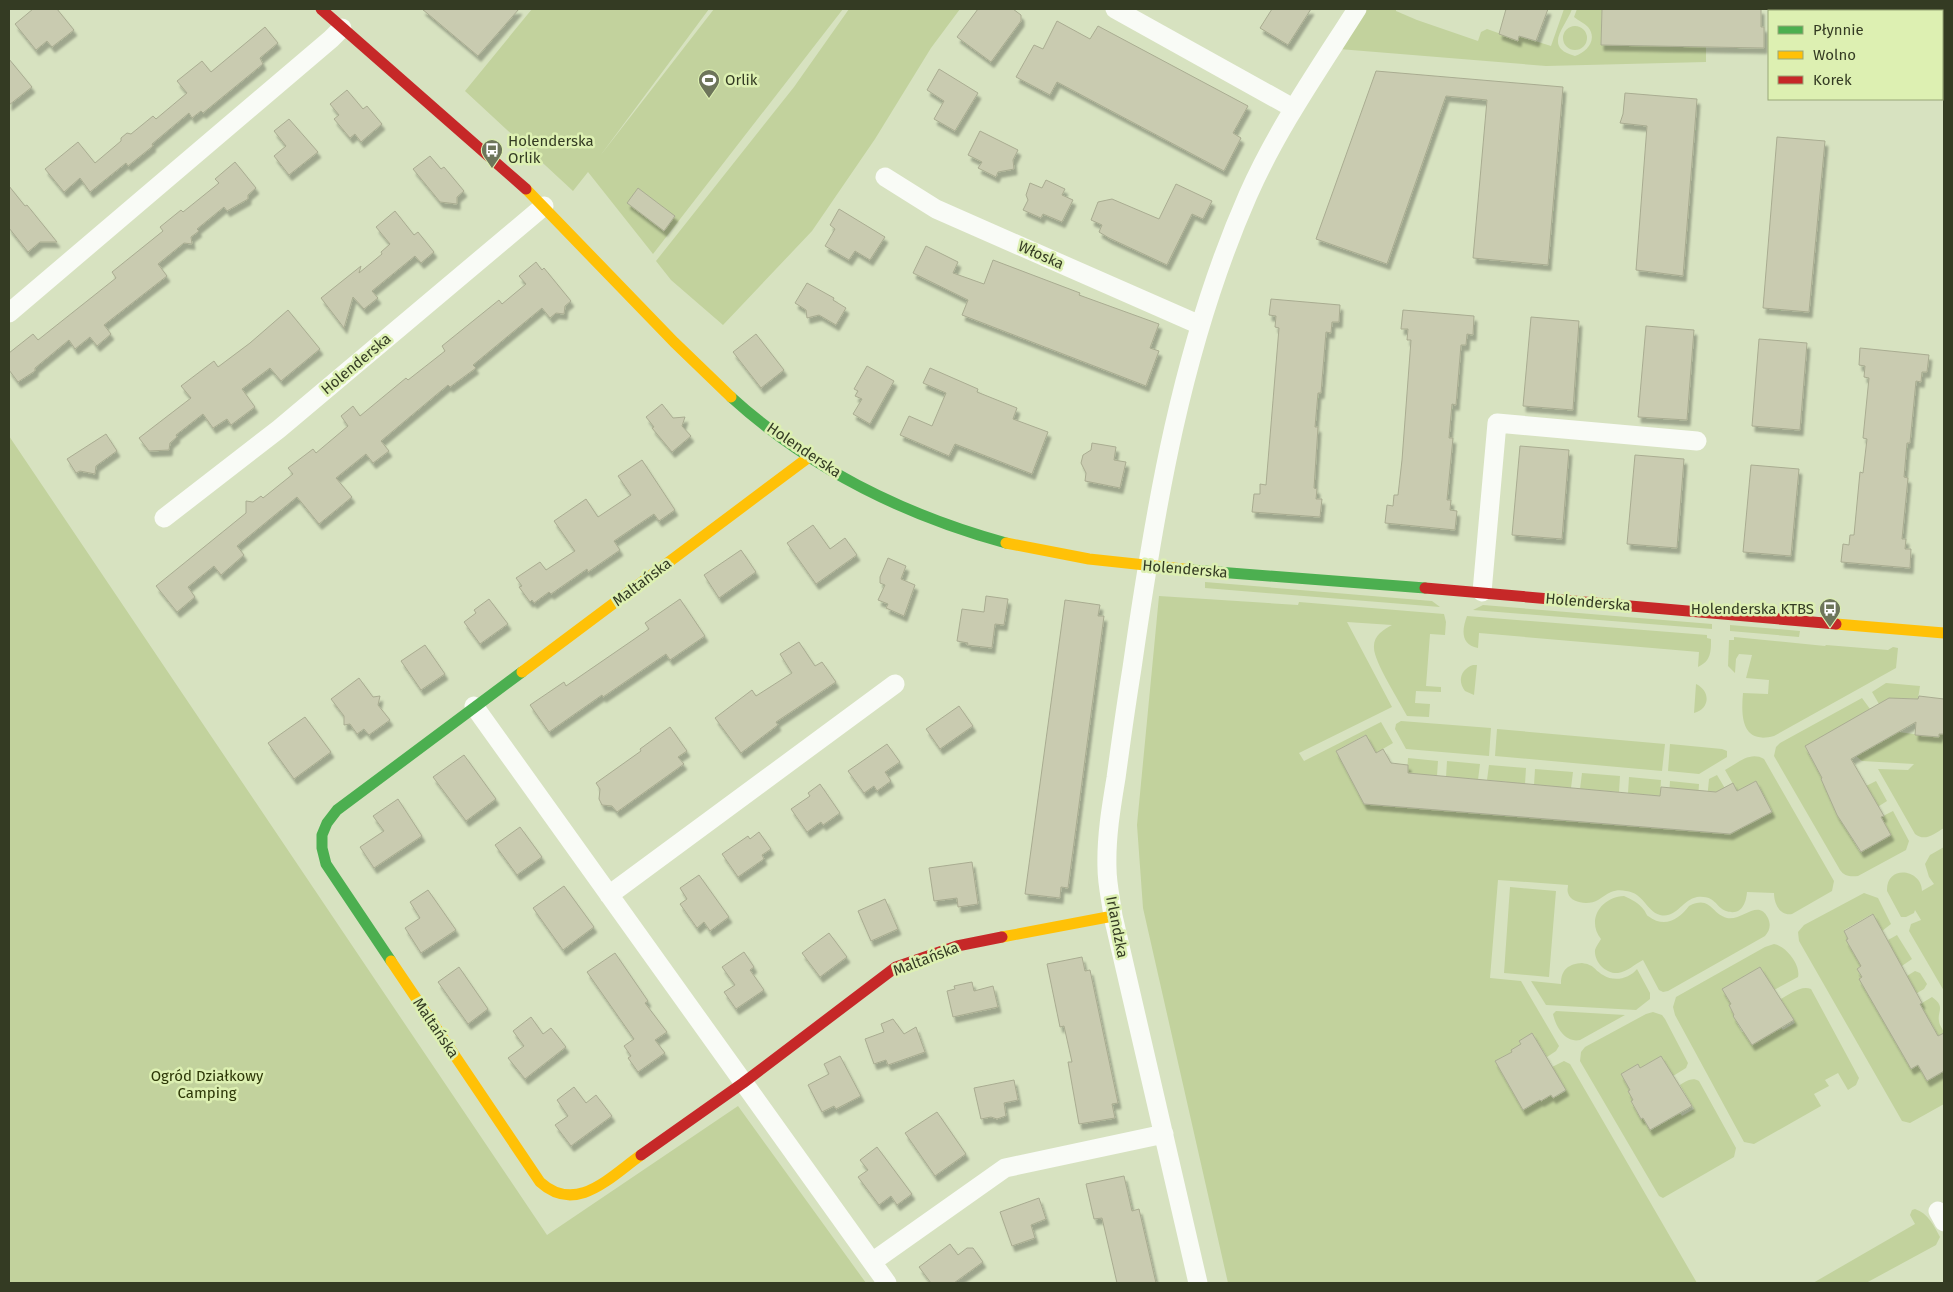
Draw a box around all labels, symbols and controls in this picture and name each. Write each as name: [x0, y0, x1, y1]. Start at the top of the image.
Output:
legend: [1768, 10, 1943, 100]
text: Płynnie: [1813, 21, 1864, 39]
text: Wolno: [1813, 46, 1856, 64]
sports icon: Orlik: [697, 68, 721, 99]
place label: Orlik: [725, 71, 758, 89]
text: Korek: [1813, 71, 1852, 89]
place label: Holenderska Orlik: [508, 132, 594, 167]
bus stop icon: Holenderska Orlik: [480, 138, 504, 169]
street label: Włoska: [1015, 237, 1067, 273]
street label: Holenderska: [317, 330, 395, 398]
street label: Holenderska: [763, 419, 845, 481]
street label: Maltańska: [609, 554, 675, 610]
street label: Holenderska: [1142, 556, 1228, 582]
street label: Holenderska: [1545, 589, 1631, 615]
bus stop icon: Holenderska KTBS: [1818, 597, 1842, 628]
place label: Holenderska KTBS: [1691, 600, 1814, 618]
street label: Irlandzka: [1102, 895, 1132, 959]
street label: Maltańska: [891, 938, 961, 980]
street label: Maltańska: [409, 994, 463, 1062]
park label: Ogród Działkowy Camping: [151, 1067, 264, 1102]

